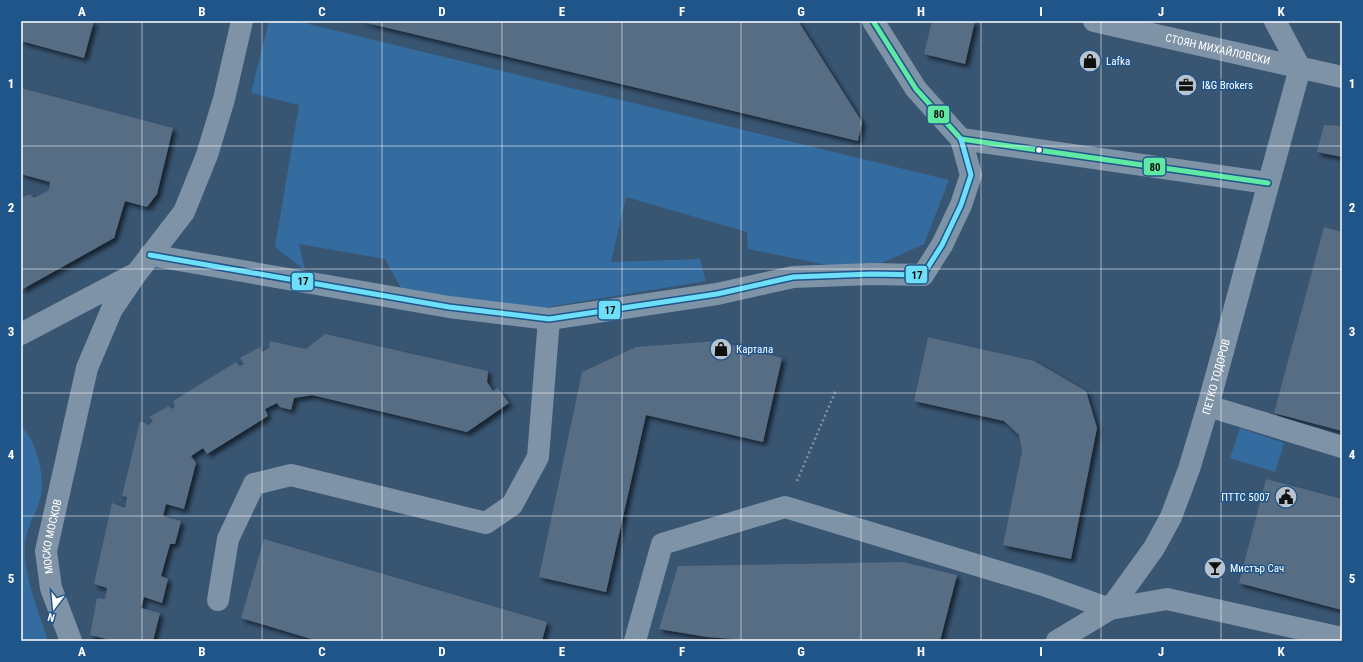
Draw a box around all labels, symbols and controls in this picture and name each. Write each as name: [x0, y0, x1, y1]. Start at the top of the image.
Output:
text: A: [78, 4, 86, 19]
text: B: [198, 4, 206, 19]
text: C: [318, 4, 326, 19]
text: D: [438, 4, 446, 19]
text: E: [559, 4, 566, 19]
text: F: [679, 4, 685, 19]
text: G: [797, 4, 805, 19]
text: H: [917, 4, 925, 19]
text: I: [1039, 4, 1043, 19]
text: J: [1158, 4, 1164, 19]
text: K: [1277, 4, 1285, 19]
street label: СТОЯН МИХАЙЛОВСКИ: [1164, 31, 1271, 68]
shop icon: Lafka: [1077, 48, 1103, 74]
place label: Lafka: [1106, 55, 1130, 68]
office icon: I&G Brokers: [1173, 72, 1199, 98]
text: 1: [8, 76, 14, 91]
text: 1: [1349, 76, 1355, 91]
place label: I&G Brokers: [1202, 79, 1253, 92]
line badge: 80: [927, 105, 950, 124]
text: 80: [933, 108, 945, 121]
unlabelled marker: [1034, 145, 1044, 155]
line badge: 80: [1143, 157, 1166, 176]
text: 80: [1149, 161, 1161, 174]
text: 2: [8, 200, 15, 215]
text: 2: [1349, 200, 1356, 215]
line badge: 17: [905, 265, 928, 284]
text: 17: [911, 269, 923, 282]
line badge: 17: [291, 272, 314, 291]
text: 17: [297, 275, 309, 288]
line badge: 17: [598, 300, 621, 320]
text: 17: [604, 304, 616, 317]
text: 3: [8, 324, 14, 339]
text: 3: [1349, 324, 1355, 339]
shop icon: Картала: [708, 336, 734, 362]
street label: ПЕТКО ТОДОРОВ: [1200, 338, 1233, 416]
place label: Картала: [736, 343, 773, 356]
text: 4: [8, 447, 15, 462]
text: 4: [1349, 447, 1356, 462]
public building icon: ПТТС 5007: [1273, 484, 1299, 510]
place label: ПТТС 5007: [1221, 491, 1270, 504]
street label: МОСКО МОСКОВ: [40, 498, 64, 575]
bar icon: Мистър Сач: [1202, 555, 1228, 581]
place label: Мистър Сач: [1230, 562, 1284, 575]
text: 5: [8, 571, 15, 586]
text: 5: [1349, 571, 1356, 586]
north arrow: [34, 588, 74, 628]
text: N: [46, 610, 56, 624]
text: A: [78, 644, 86, 659]
text: B: [198, 644, 206, 659]
text: C: [318, 644, 326, 659]
text: D: [438, 644, 446, 659]
text: E: [559, 644, 566, 659]
text: F: [679, 644, 685, 659]
text: G: [797, 644, 805, 659]
text: H: [917, 644, 925, 659]
text: I: [1039, 644, 1043, 659]
text: J: [1158, 644, 1164, 659]
text: K: [1277, 644, 1285, 659]

